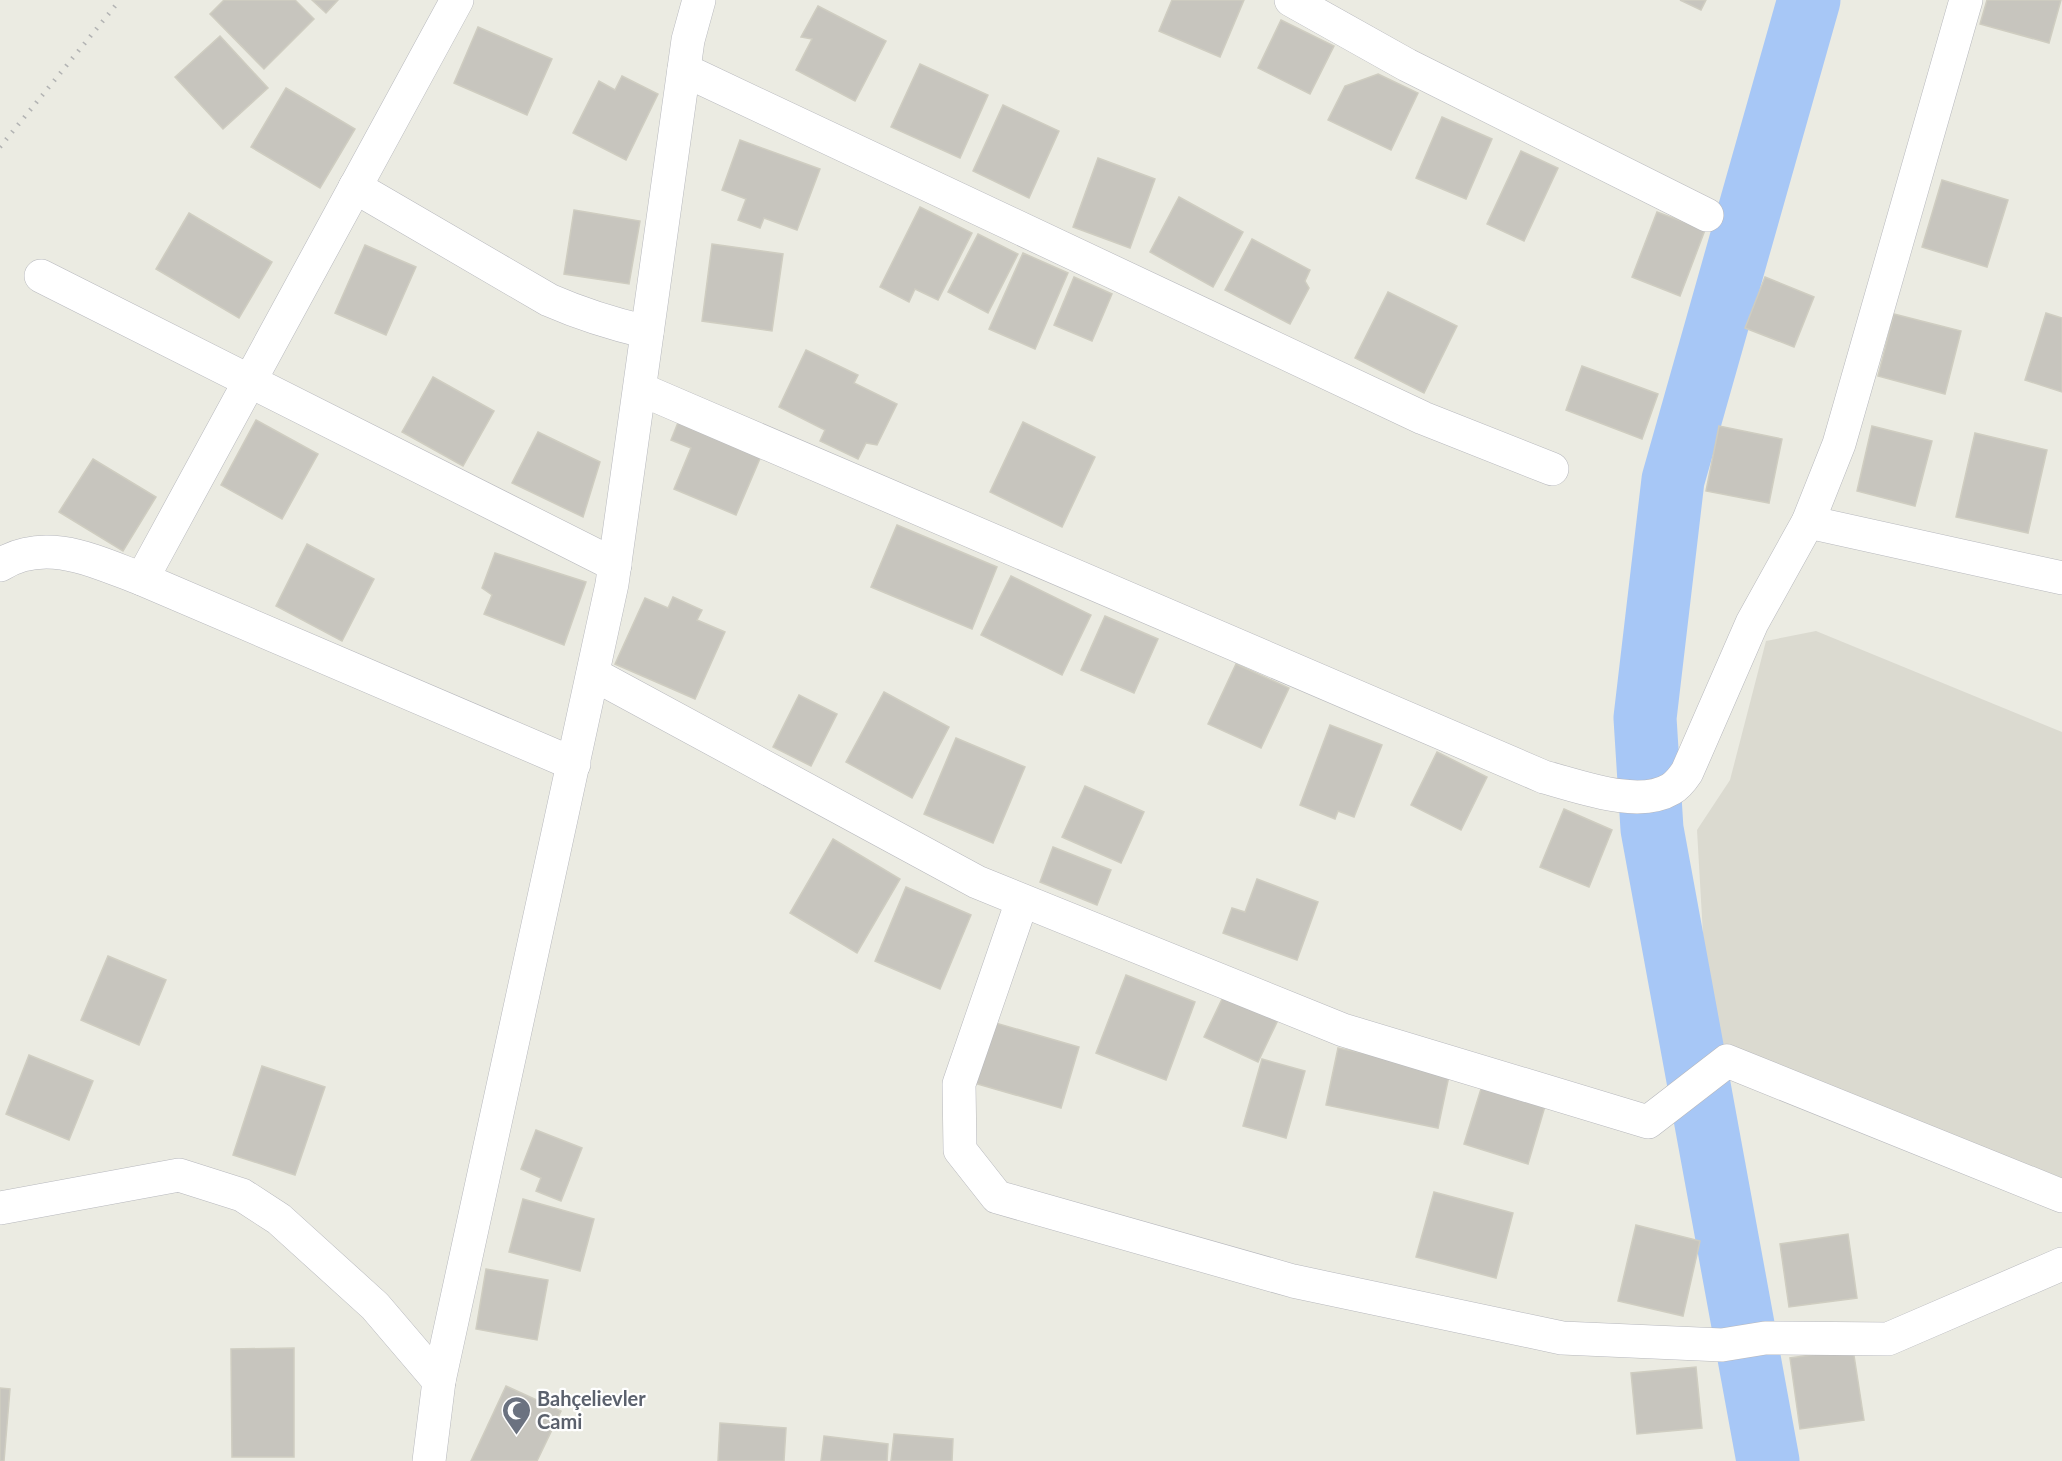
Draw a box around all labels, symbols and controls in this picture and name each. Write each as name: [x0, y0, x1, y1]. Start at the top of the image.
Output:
place label: Bahçelievler Cami: [537, 1386, 646, 1433]
mosque icon: Bahçelievler Cami: [500, 1394, 532, 1436]

